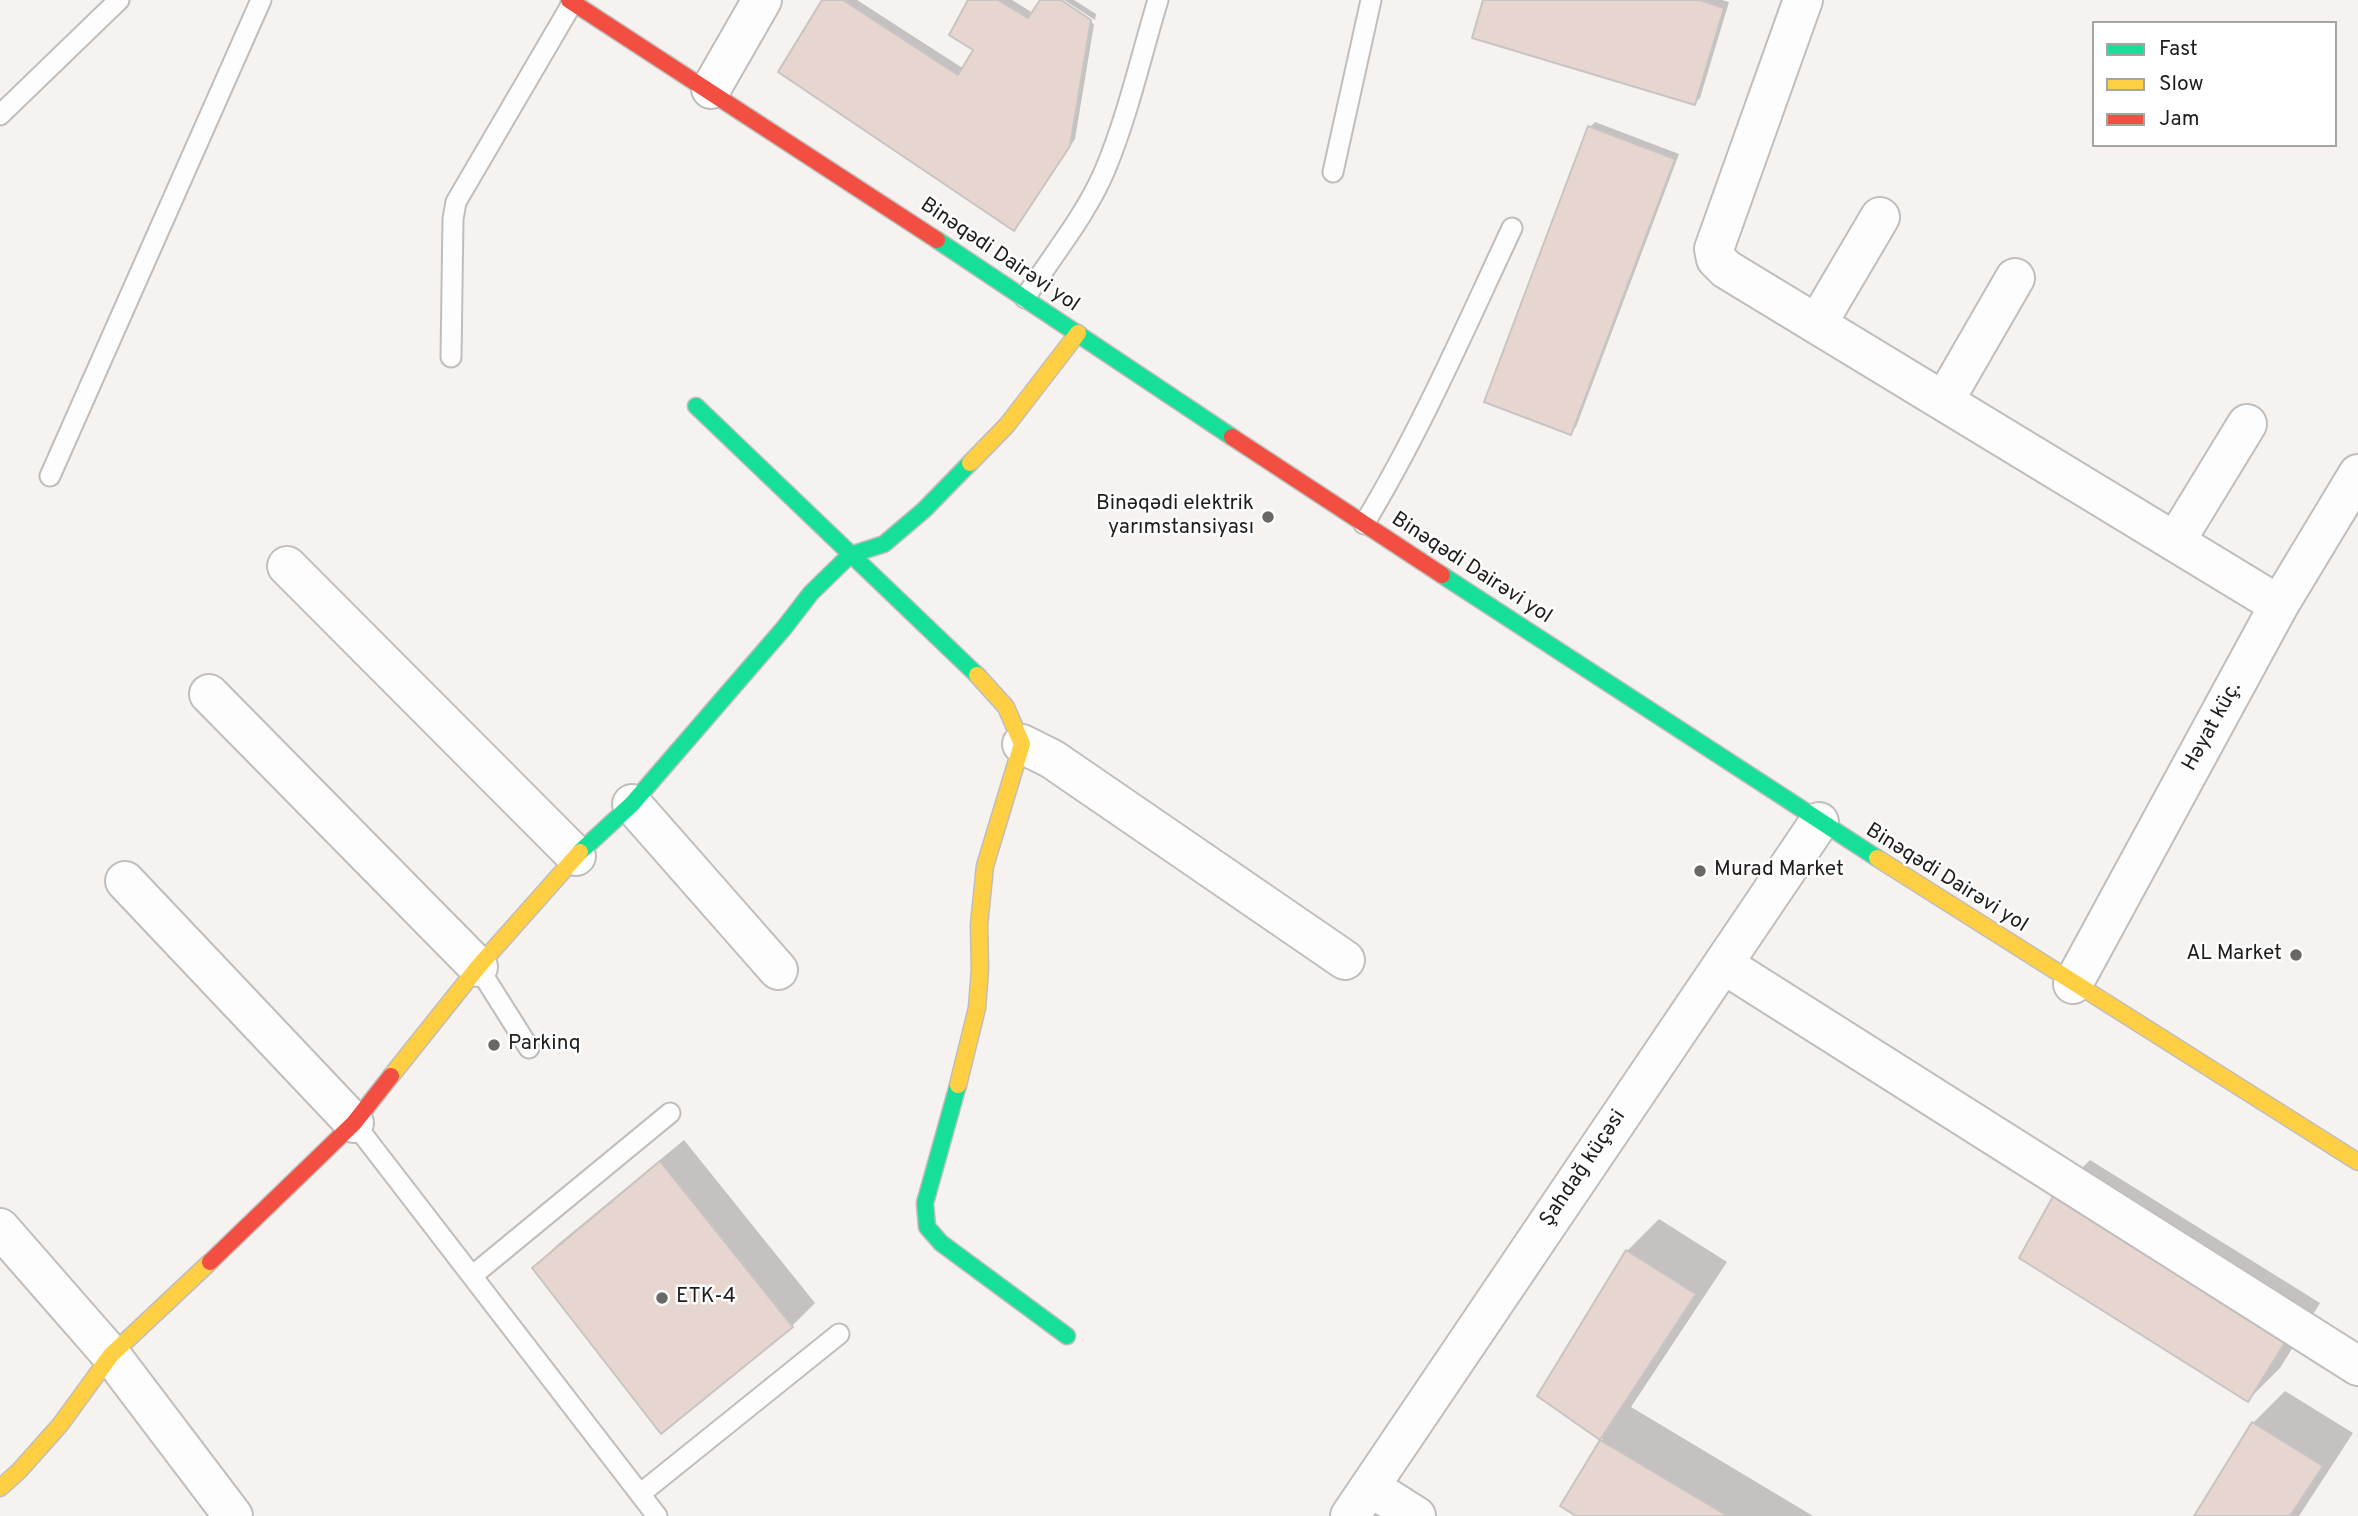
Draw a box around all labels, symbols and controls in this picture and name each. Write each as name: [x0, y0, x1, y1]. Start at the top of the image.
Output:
legend: [2092, 21, 2337, 147]
text: Fast: [2159, 36, 2198, 63]
text: Slow: [2159, 71, 2204, 98]
text: Jam: [2159, 106, 2200, 133]
street label: Binəqədi Dairəvi yol: [915, 193, 1083, 319]
place label: Binəqədi elektrik yarımstansiyası: [1096, 492, 1254, 542]
street label: Binəqədi Dairəvi yol: [1386, 508, 1556, 630]
marker: Binəqədi elektrik yarımstansiyası: [1260, 509, 1276, 525]
street label: Həyat küç.: [2178, 678, 2248, 776]
street label: Binəqədi Dairəvi yol: [1860, 819, 2032, 939]
place label: Murad Market: [1714, 858, 1844, 884]
marker: Murad Market: [1692, 863, 1708, 879]
place label: AL Market: [2186, 942, 2282, 968]
marker: AL Market: [2288, 947, 2304, 963]
place label: Parkinq: [508, 1032, 581, 1058]
marker: Parkinq: [486, 1037, 502, 1053]
street label: Şahdağ küçəsi: [1536, 1106, 1632, 1232]
place label: ETK-4: [676, 1285, 736, 1311]
marker: ETK-4: [654, 1290, 670, 1306]

